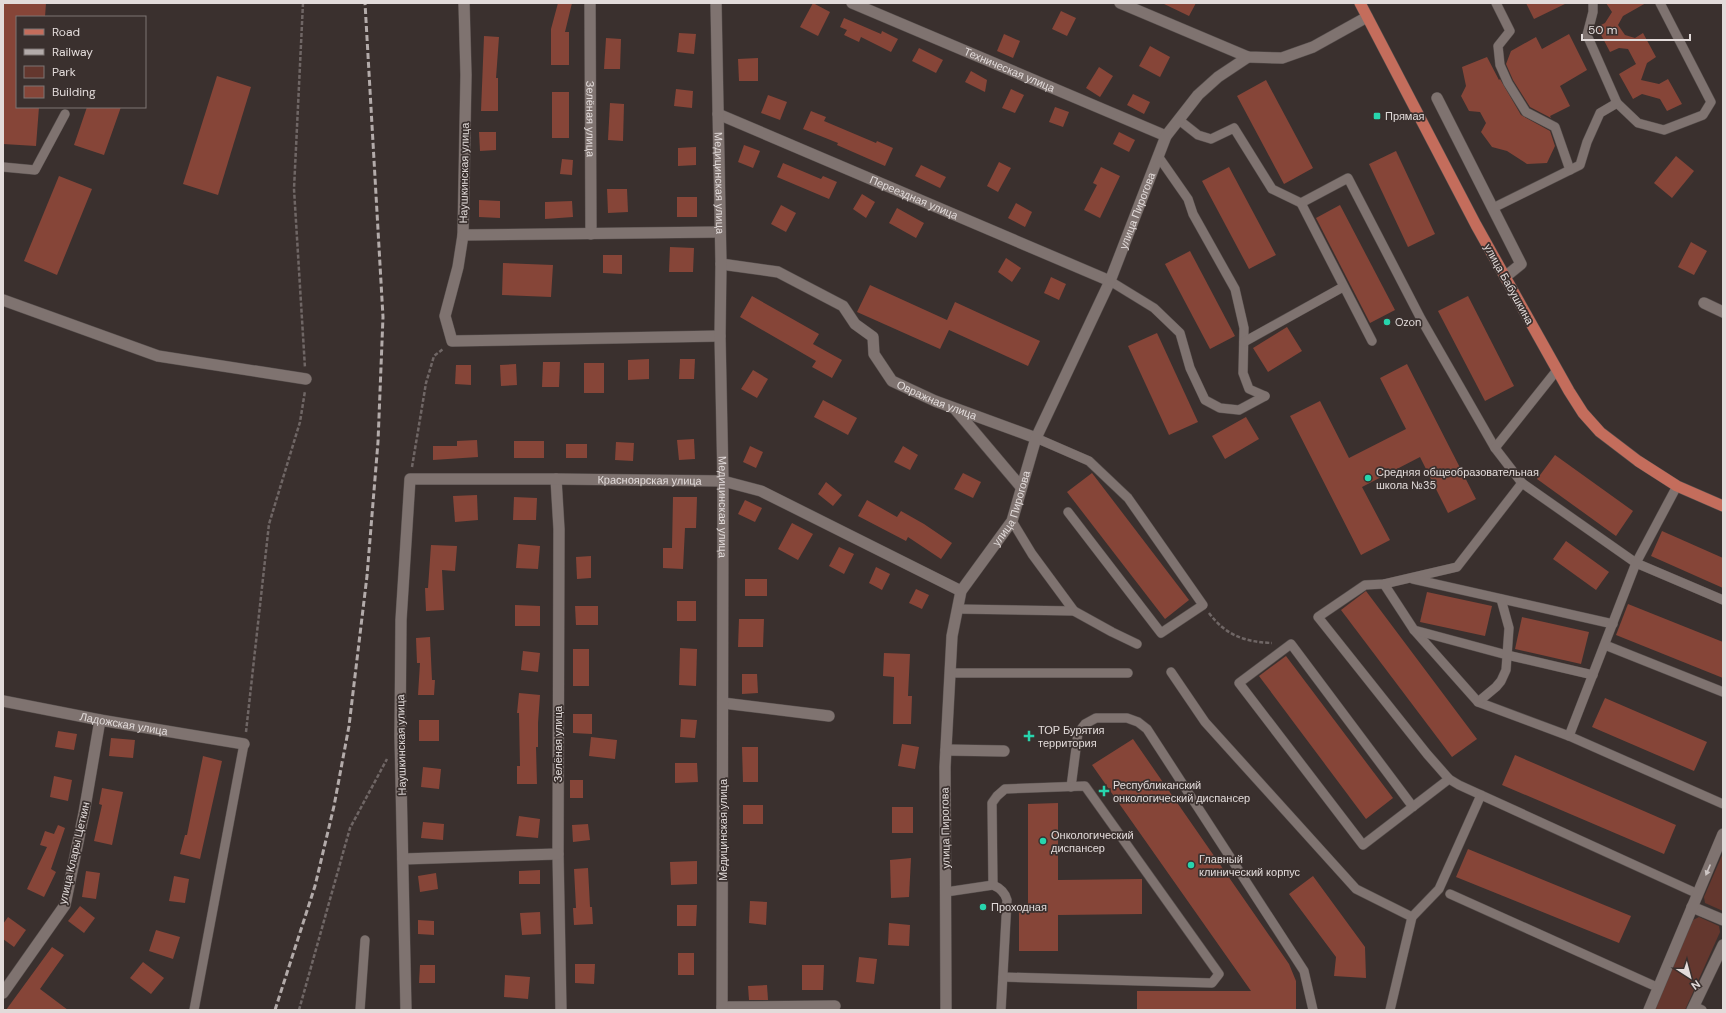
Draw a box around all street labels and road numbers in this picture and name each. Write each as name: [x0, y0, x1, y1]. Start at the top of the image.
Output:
street label: Техническая улица: [962, 44, 1058, 95]
street label: Зелёная улица: [583, 81, 598, 158]
street label: Наушкинская улица: [456, 121, 472, 224]
street label: Медицинская улица: [711, 132, 727, 235]
street label: улица Пирогова: [1116, 169, 1159, 251]
street label: Переездная улица: [868, 172, 961, 223]
street label: улица Бабушкина: [1481, 241, 1537, 328]
street label: Овражная улица: [895, 377, 980, 423]
street label: Медицинская улица: [715, 456, 730, 559]
street label: улица Пирогова: [989, 468, 1033, 549]
street label: Красноярская улица: [597, 472, 703, 488]
street label: Наушкинская улица: [393, 693, 409, 796]
street label: Зелёная улица: [551, 705, 565, 782]
street label: Ладожская улица: [79, 709, 170, 738]
street label: Медицинская улица: [716, 778, 730, 881]
street label: улица Пирогова: [937, 786, 953, 869]
street label: улица Клары Цеткин: [55, 800, 93, 906]

